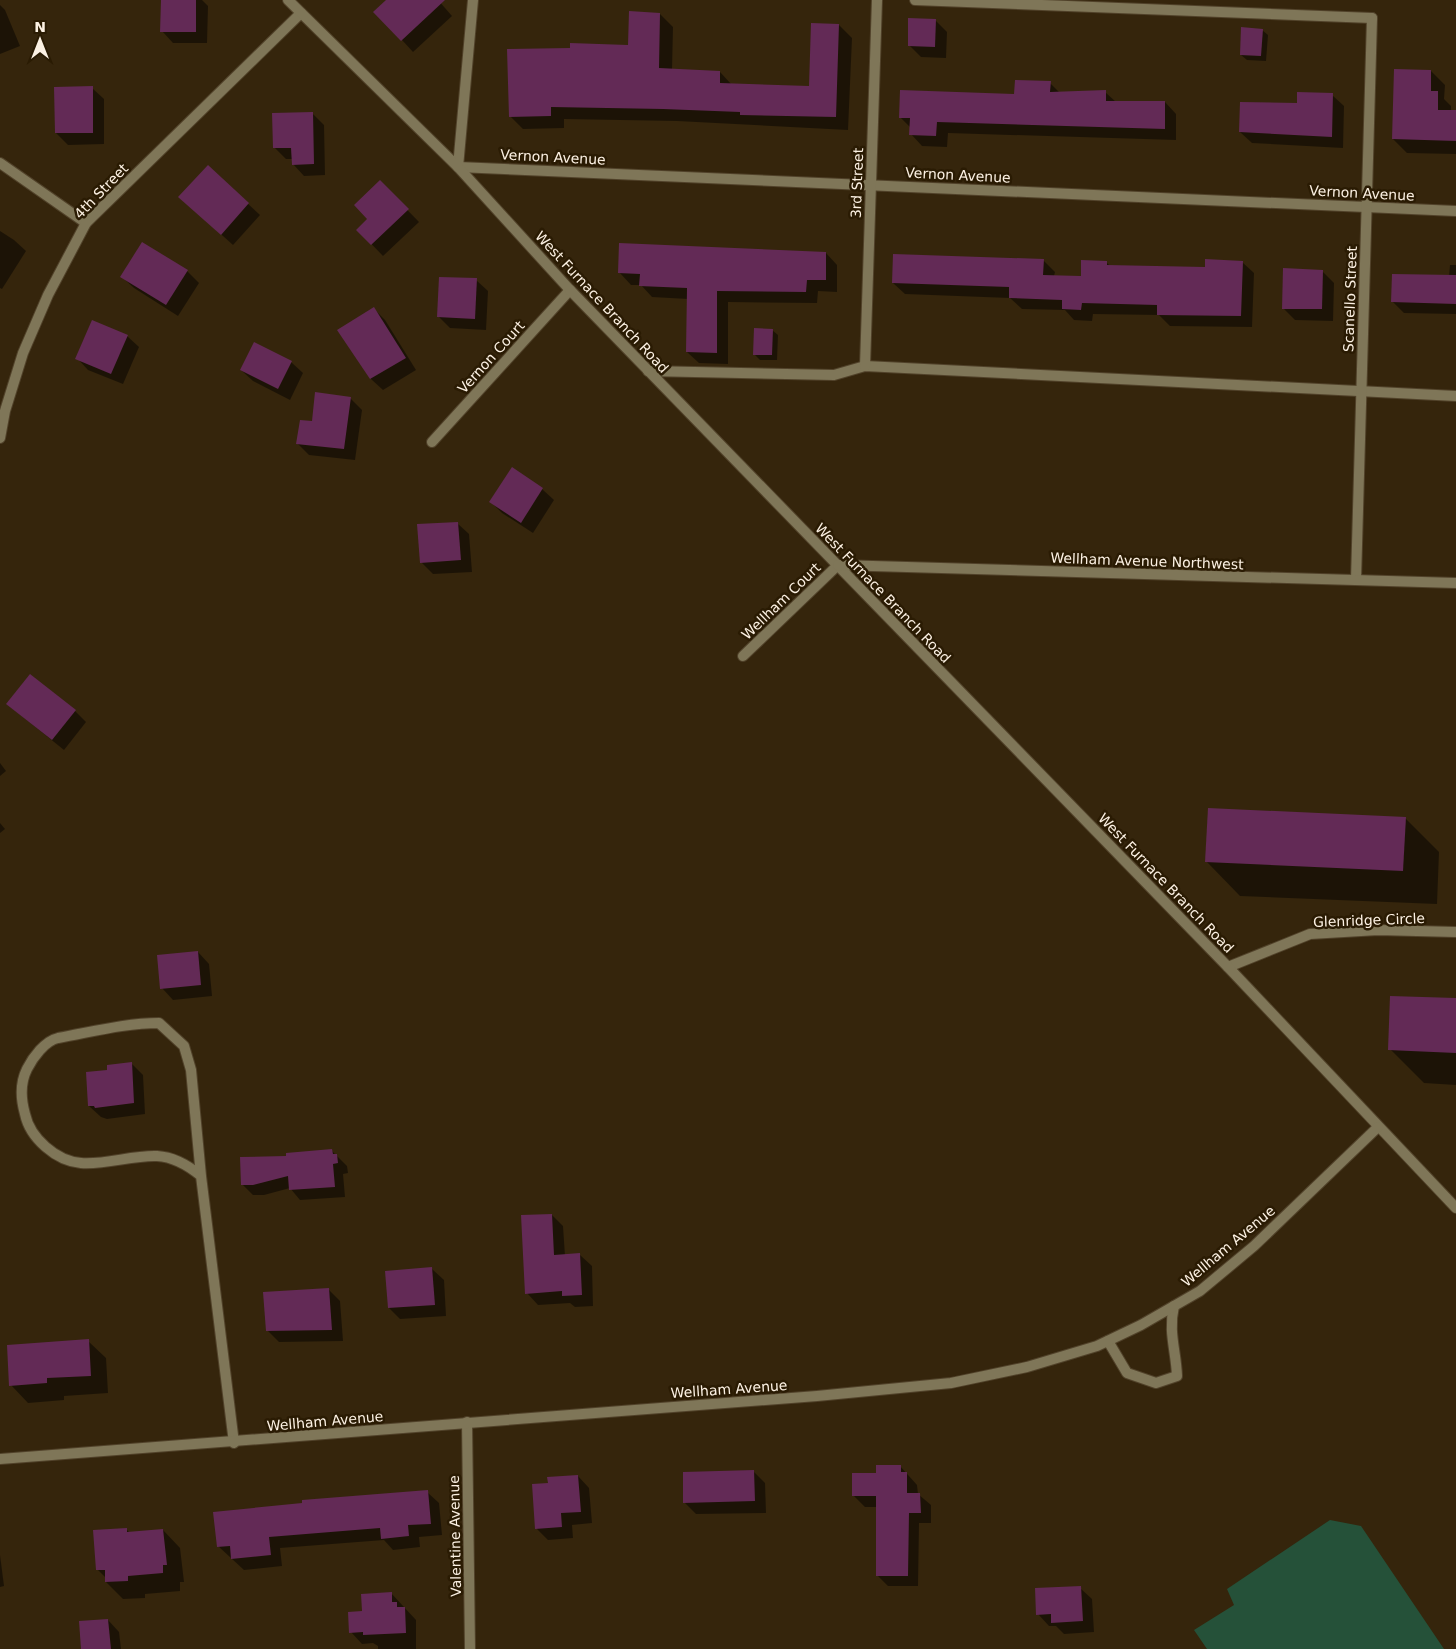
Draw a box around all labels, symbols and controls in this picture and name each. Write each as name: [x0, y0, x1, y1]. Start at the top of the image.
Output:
north arrow: [15, 15, 65, 65]
text: N: [34, 19, 46, 35]
street label: Vernon Avenue: [500, 146, 606, 168]
street label: 3rd Street: [848, 147, 866, 218]
street label: 4th Street: [71, 160, 132, 222]
street label: Vernon Avenue: [905, 164, 1011, 186]
street label: Vernon Avenue: [1309, 182, 1415, 204]
street label: West Furnace Branch Road: [532, 228, 672, 376]
street label: Scanello Street: [1340, 245, 1360, 352]
street label: Vernon Court: [454, 317, 528, 396]
street label: West Furnace Branch Road: [812, 520, 954, 666]
street label: Wellham Avenue Northwest: [1050, 550, 1244, 572]
street label: Wellham Court: [738, 559, 824, 643]
street label: West Furnace Branch Road: [1095, 810, 1237, 956]
street label: Glenridge Circle: [1313, 910, 1425, 930]
street label: Wellham Avenue: [1178, 1202, 1278, 1290]
street label: Wellham Avenue: [670, 1377, 788, 1401]
street label: Wellham Avenue: [266, 1408, 384, 1434]
street label: Valentine Avenue: [446, 1475, 464, 1597]

